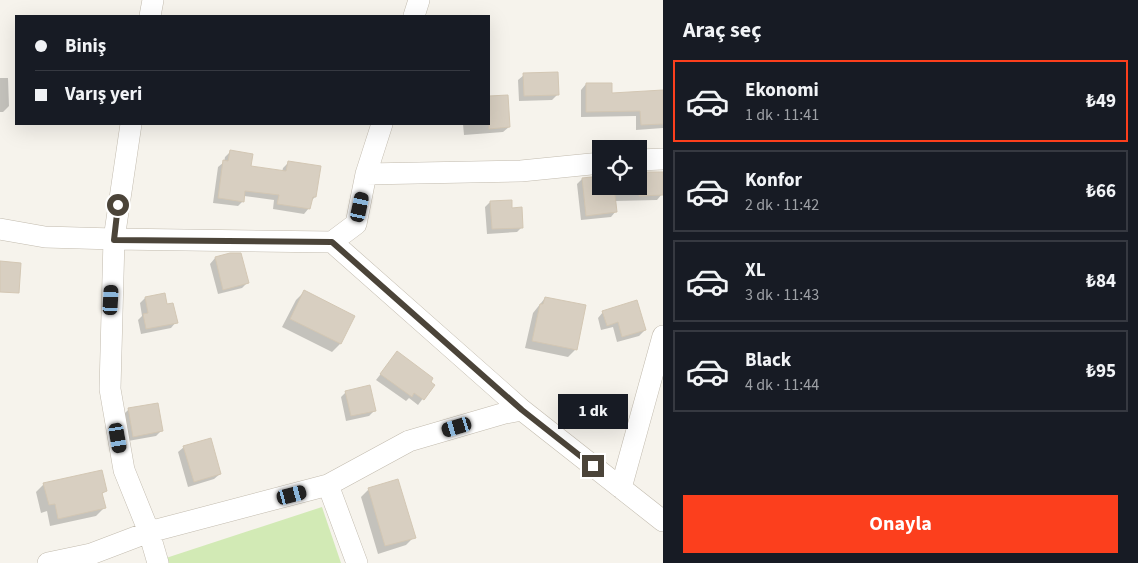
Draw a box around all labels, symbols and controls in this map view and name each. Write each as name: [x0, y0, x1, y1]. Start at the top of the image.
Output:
text: Araç seç: [683, 14, 761, 46]
text: Biniş: [65, 33, 106, 60]
text: Ekonomi: [745, 77, 819, 104]
icon: car: [685, 79, 730, 124]
text: Varış yeri: [65, 81, 142, 108]
text: ₺49: [1086, 88, 1116, 115]
text: 1 dk · 11:41: [745, 104, 819, 126]
map controls: [592, 140, 647, 195]
button: locate: [592, 140, 647, 195]
text: Konfor: [745, 167, 802, 194]
icon: car: [685, 169, 730, 214]
text: ₺66: [1086, 178, 1116, 205]
car: [349, 191, 370, 223]
route start: [107, 194, 129, 216]
text: 2 dk · 11:42: [745, 194, 819, 216]
text: XL: [745, 257, 766, 284]
icon: car: [685, 259, 730, 304]
text: ₺84: [1086, 268, 1116, 295]
text: 3 dk · 11:43: [745, 284, 819, 306]
car: [102, 285, 119, 315]
text: Black: [745, 347, 791, 374]
icon: car: [685, 349, 730, 394]
text: ₺95: [1086, 358, 1116, 385]
text: 4 dk · 11:44: [745, 374, 819, 396]
callout: 1 dk: [558, 394, 628, 428]
text: 1 dk: [578, 400, 608, 422]
car: [440, 415, 473, 439]
car: [108, 422, 127, 454]
route end: [582, 455, 604, 477]
car: [275, 484, 308, 506]
button: Onayla: [683, 495, 1118, 553]

